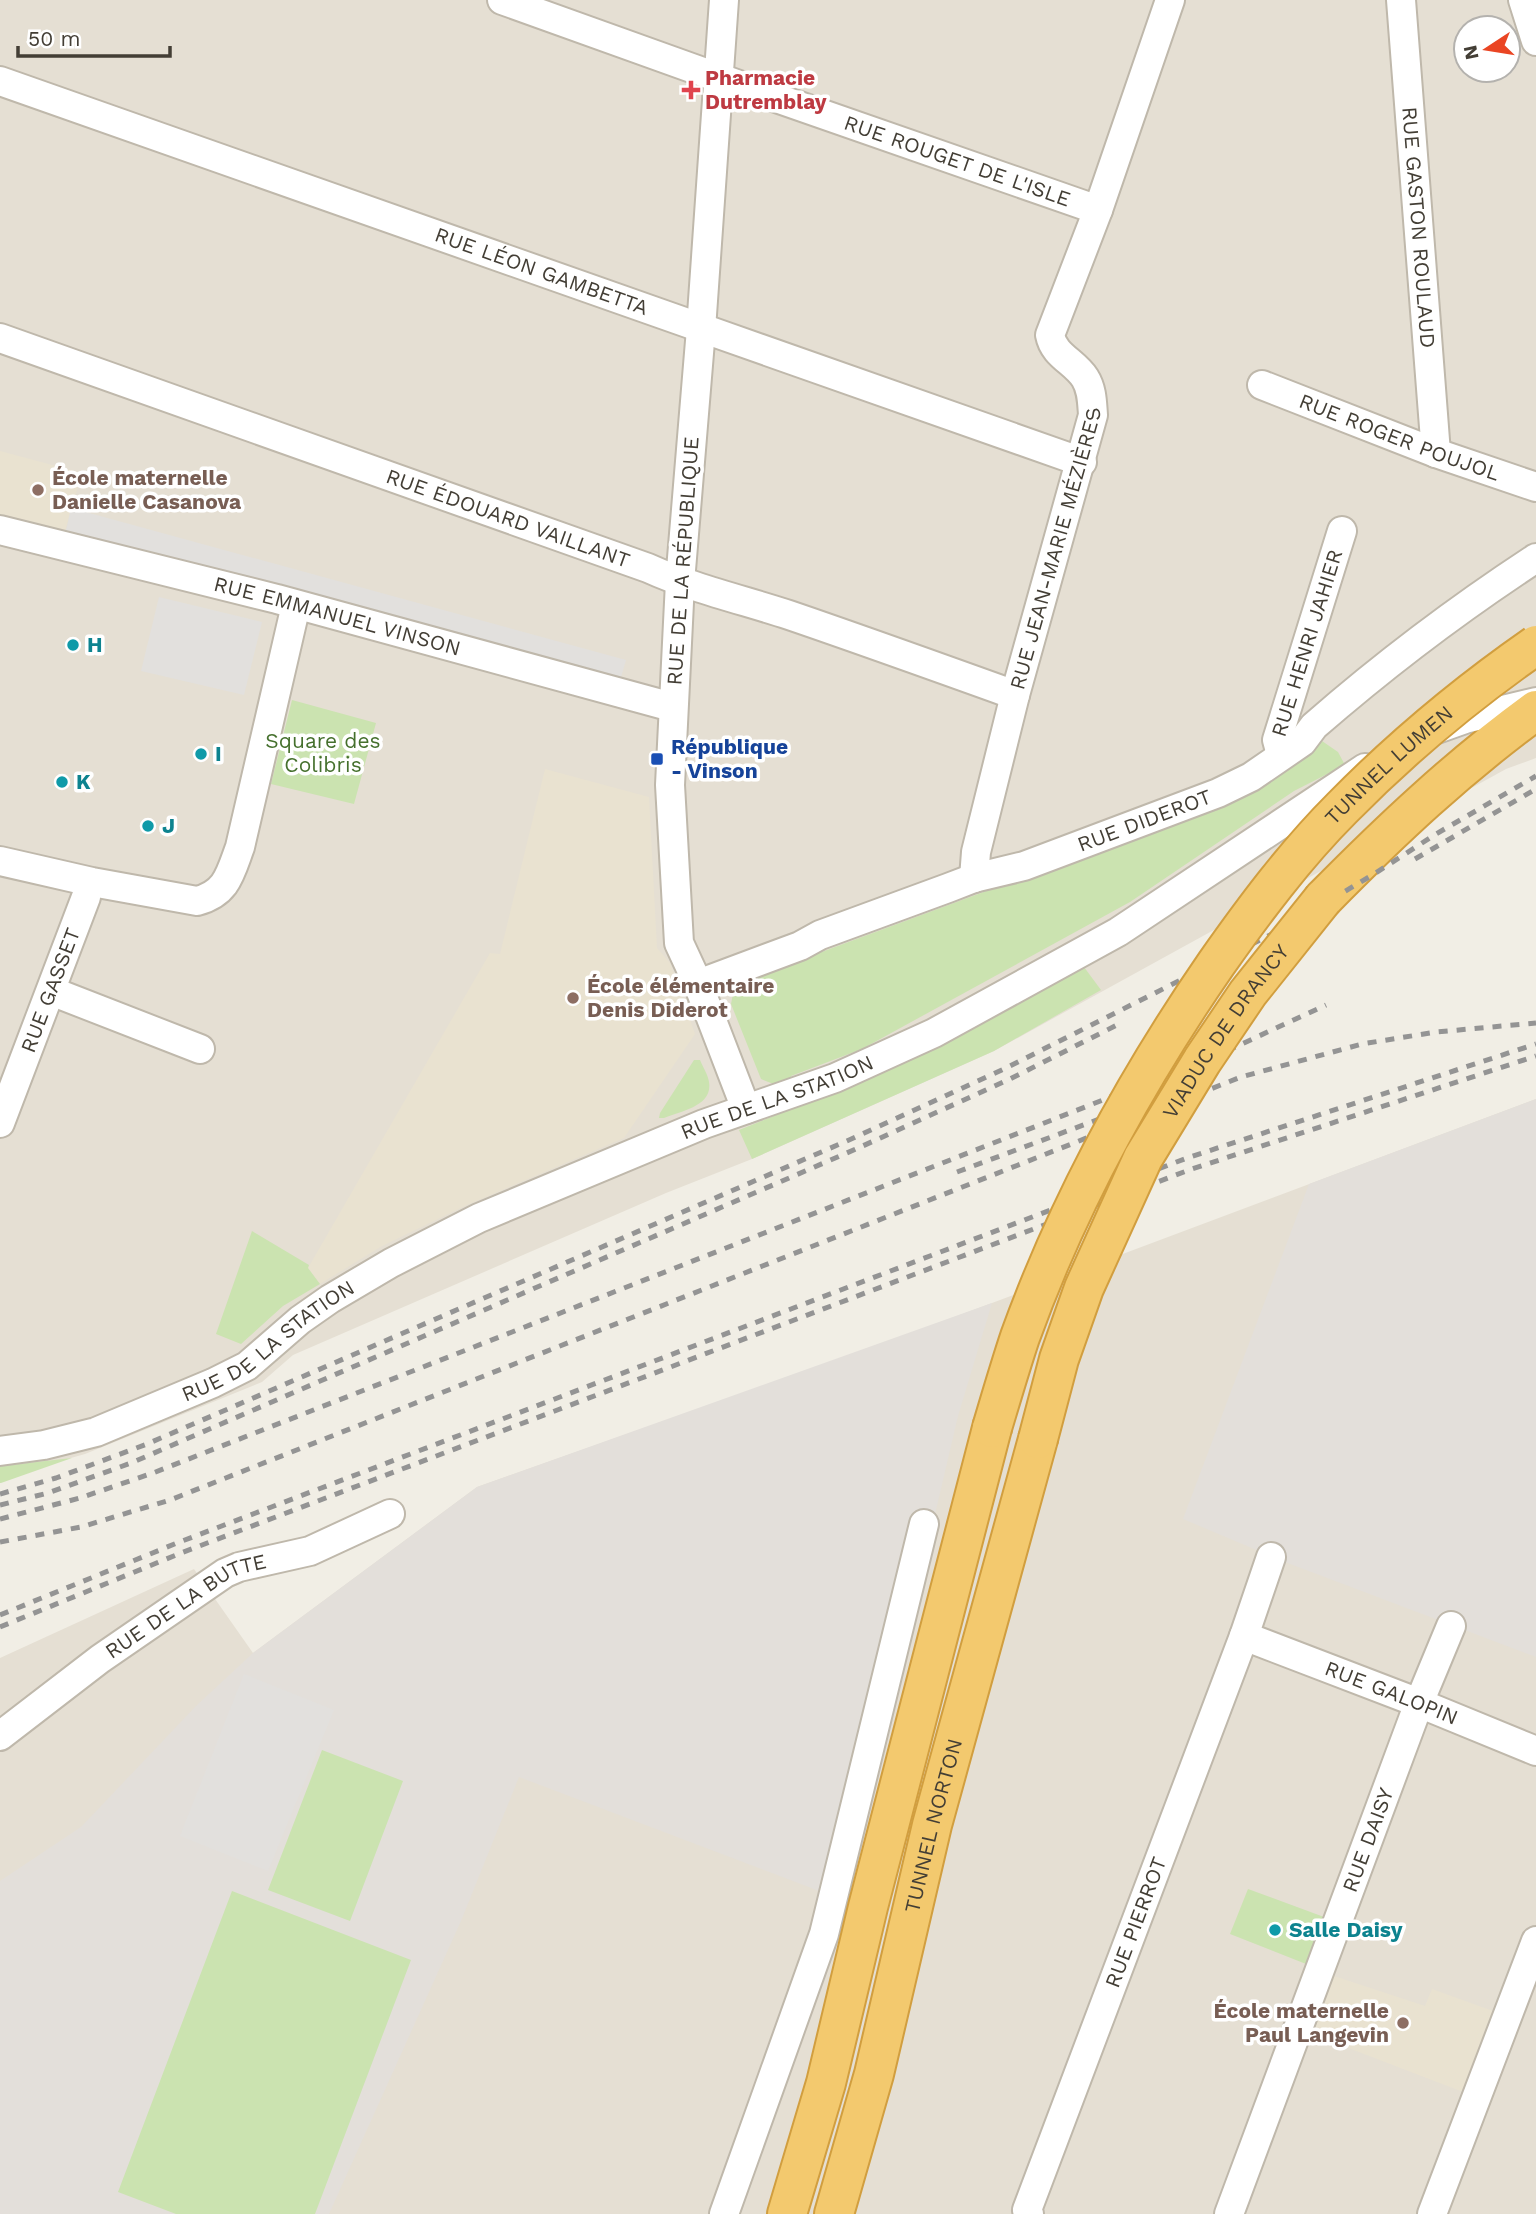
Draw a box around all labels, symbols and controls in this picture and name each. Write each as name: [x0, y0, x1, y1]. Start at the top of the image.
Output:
scale bar: [18, 14, 170, 58]
north arrow: [1452, 14, 1522, 84]
text: 50 m: [28, 26, 80, 51]
text: N: [1458, 43, 1484, 62]
place label: Pharmacie Dutremblay: [705, 65, 827, 114]
marker: Pharmacie Dutremblay: [683, 82, 699, 98]
street label: RUE GASTON ROULAUD: [1397, 106, 1441, 349]
street label: RUE ROUGET DE L'ISLE: [841, 110, 1074, 212]
street label: RUE LÉON GAMBETTA: [432, 222, 652, 320]
street label: RUE ROGER POUJOL: [1296, 388, 1503, 486]
street label: RUE JEAN-MARIE MÉZIÈRES: [1004, 407, 1105, 692]
street label: RUE DE LA RÉPUBLIQUE: [661, 436, 704, 686]
street label: RUE ÉDOUARD VAILLANT: [383, 463, 634, 573]
place label: École maternelle Danielle Casanova: [52, 465, 242, 514]
marker: École maternelle Danielle Casanova: [30, 482, 46, 498]
street label: RUE HENRI JAHIER: [1266, 546, 1348, 740]
street label: RUE EMMANUEL VINSON: [211, 571, 464, 661]
place label: H: [87, 632, 103, 657]
marker: H: [65, 637, 81, 653]
street label: TUNNEL LUMEN: [1319, 700, 1458, 830]
park label: Square des Colibris: [265, 728, 381, 777]
place label: République - Vinson: [671, 734, 788, 783]
place label: I: [215, 741, 222, 766]
marker: I: [193, 746, 209, 762]
marker: République - Vinson: [649, 751, 665, 767]
place label: K: [76, 769, 91, 794]
marker: K: [54, 774, 70, 790]
street label: RUE DIDEROT: [1074, 784, 1215, 857]
place label: J: [162, 813, 175, 838]
marker: J: [140, 818, 156, 834]
street label: RUE GASSET: [15, 924, 85, 1056]
street label: VIADUC DE DRANCY: [1157, 939, 1294, 1123]
place label: École élémentaire Denis Diderot: [587, 973, 774, 1022]
marker: École élémentaire Denis Diderot: [565, 990, 581, 1006]
street label: RUE DE LA STATION: [677, 1049, 877, 1144]
street label: RUE DE LA STATION: [178, 1275, 359, 1407]
street label: RUE DE LA BUTTE: [100, 1548, 268, 1664]
street label: RUE GALOPIN: [1322, 1655, 1462, 1730]
street label: TUNNEL NORTON: [899, 1735, 967, 1915]
street label: RUE DAISY: [1337, 1784, 1398, 1895]
street label: RUE PIERROT: [1099, 1853, 1171, 1991]
place label: Salle Daisy: [1289, 1917, 1403, 1942]
marker: Salle Daisy: [1267, 1922, 1283, 1938]
place label: École maternelle Paul Langevin: [1213, 1998, 1389, 2047]
marker: École maternelle Paul Langevin: [1395, 2015, 1411, 2031]

